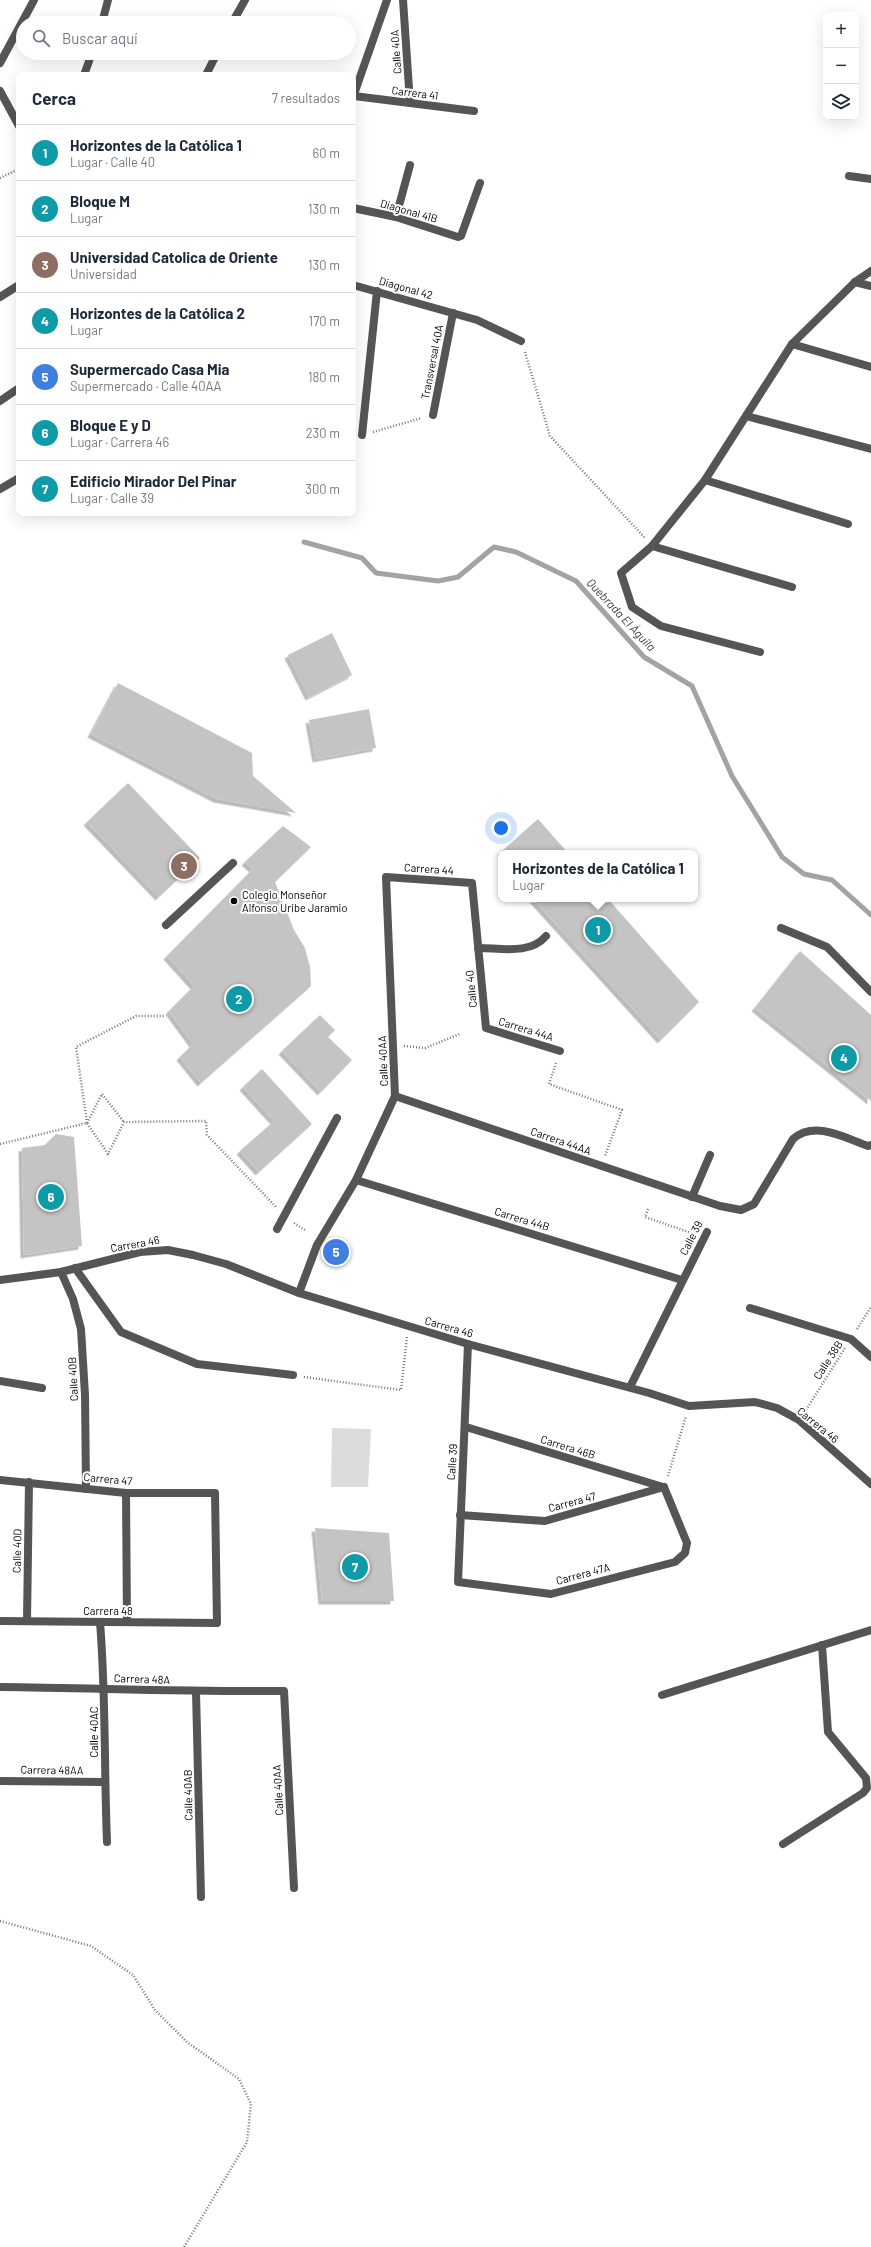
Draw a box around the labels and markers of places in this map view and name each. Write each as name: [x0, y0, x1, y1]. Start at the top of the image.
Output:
pin: 3: [171, 851, 197, 881]
place label: Colegio Monseñor Alfonso Uribe Jaramio: [242, 888, 347, 914]
marker: Colegio Monseñor Alfonso Uribe Jaramio: [229, 896, 239, 906]
pin: 1: [585, 915, 611, 945]
pin: 2: [226, 984, 252, 1014]
pin: 4: [831, 1043, 857, 1073]
pin: 6: [38, 1182, 64, 1212]
pin: 5: [323, 1237, 349, 1267]
pin: 7: [342, 1552, 368, 1582]

